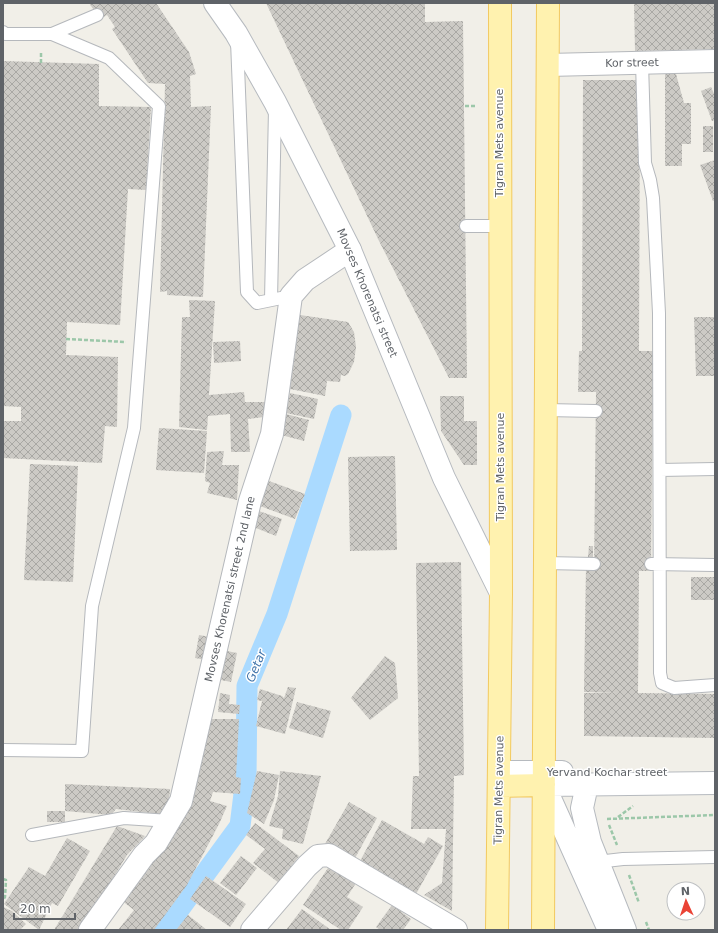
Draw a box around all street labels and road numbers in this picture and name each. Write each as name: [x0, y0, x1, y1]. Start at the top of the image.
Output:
street label: Kor street: [605, 56, 660, 70]
street label: Tigran Mets avenue: [493, 88, 506, 198]
street label: Movses Khorenatsi street: [334, 227, 400, 360]
street label: Tigran Mets avenue: [494, 412, 507, 522]
street label: Movses Khorenatsi street 2nd lane: [202, 495, 258, 683]
street label: Tigran Mets avenue: [492, 735, 506, 845]
street label: Yervand Kochar street: [546, 766, 668, 779]

